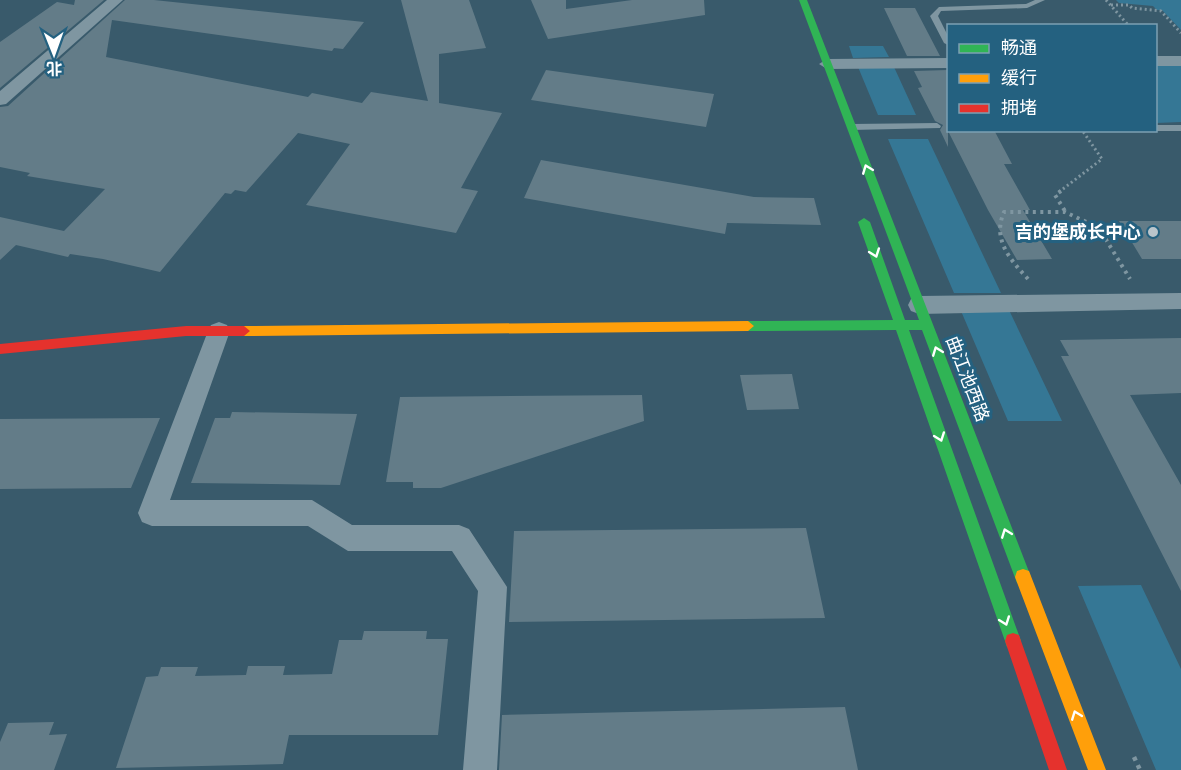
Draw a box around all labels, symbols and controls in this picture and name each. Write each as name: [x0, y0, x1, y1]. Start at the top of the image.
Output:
north arrow: [24, 24, 84, 84]
legend: [947, 24, 1157, 132]
text: 畅通: [1001, 38, 1037, 59]
text: 北: [46, 58, 62, 77]
text: 缓行: [1001, 68, 1037, 89]
text: 拥堵: [1001, 98, 1037, 119]
one-way arrow: [862, 164, 874, 175]
place label: 吉的堡成长中心: [1015, 222, 1141, 243]
marker: 吉的堡成长中心: [1146, 225, 1160, 239]
one-way arrow: [868, 247, 881, 258]
street label: 曲江池西路: [941, 333, 993, 425]
one-way arrow: [932, 346, 944, 357]
one-way arrow: [933, 431, 946, 442]
one-way arrow: [1001, 528, 1014, 539]
one-way arrow: [998, 615, 1011, 626]
one-way arrow: [1071, 711, 1083, 722]

